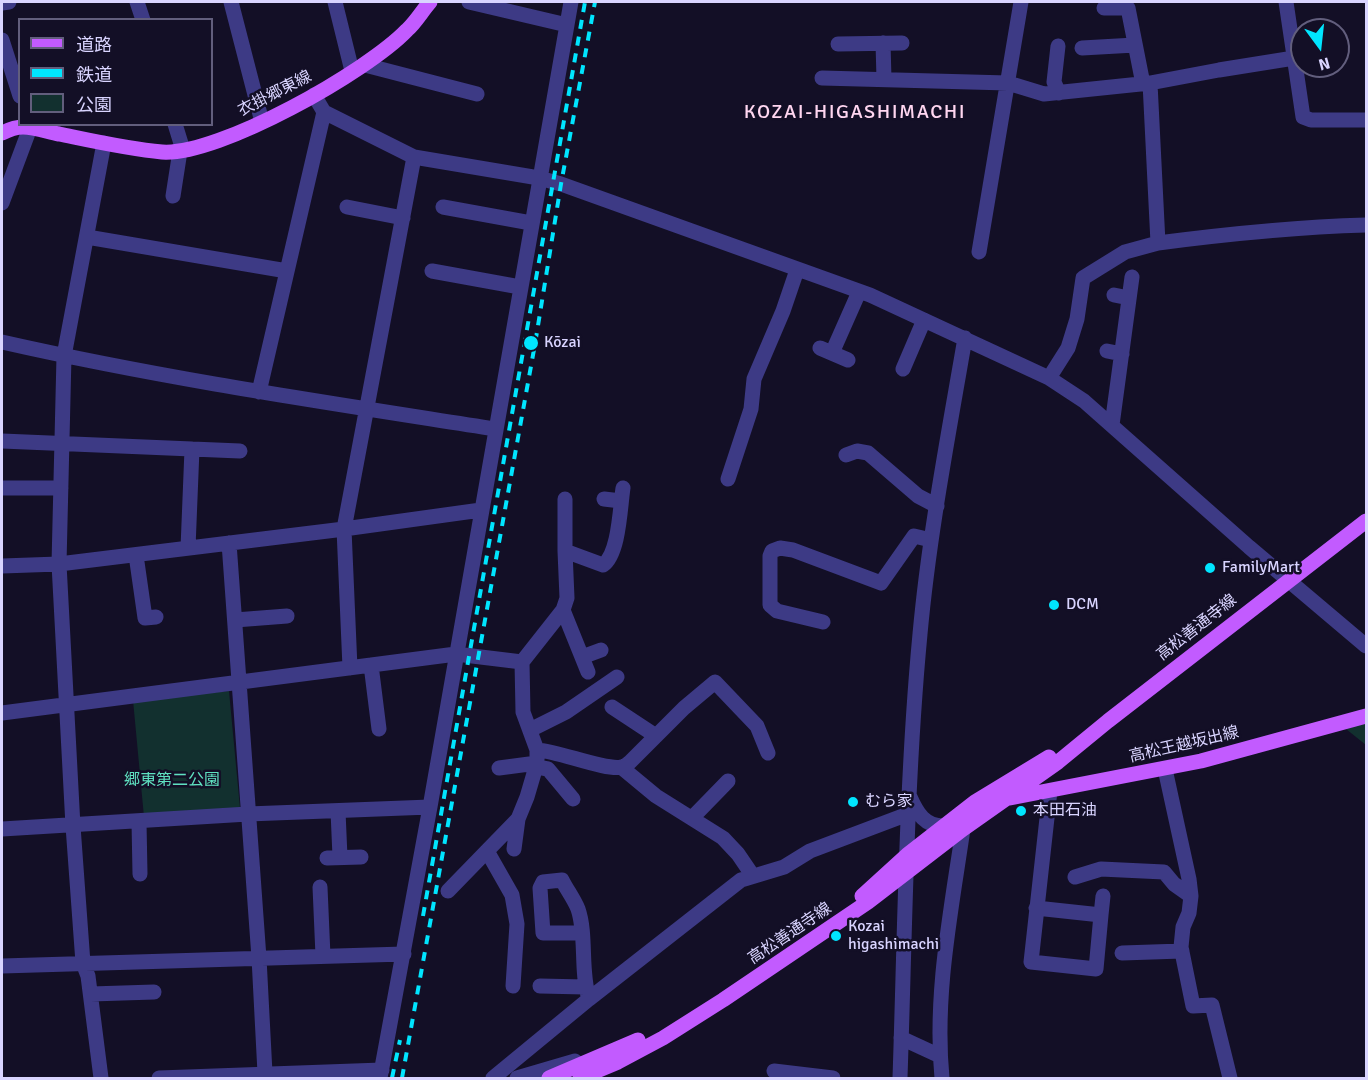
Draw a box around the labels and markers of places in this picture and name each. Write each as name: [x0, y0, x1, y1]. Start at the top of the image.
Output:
place label: Kōzai: [544, 333, 581, 353]
marker: Kōzai: [522, 334, 540, 352]
place label: FamilyMart: [1222, 558, 1300, 578]
marker: FamilyMart: [1203, 561, 1217, 575]
place label: DCM: [1066, 595, 1099, 615]
marker: DCM: [1047, 598, 1061, 612]
place label: むら家: [865, 792, 913, 812]
marker: むら家: [846, 795, 860, 809]
place label: 本田石油: [1033, 801, 1097, 821]
marker: 本田石油: [1014, 804, 1028, 818]
place label: Kozai higashimachi: [848, 917, 939, 955]
marker: Kozai higashimachi: [829, 929, 843, 943]

